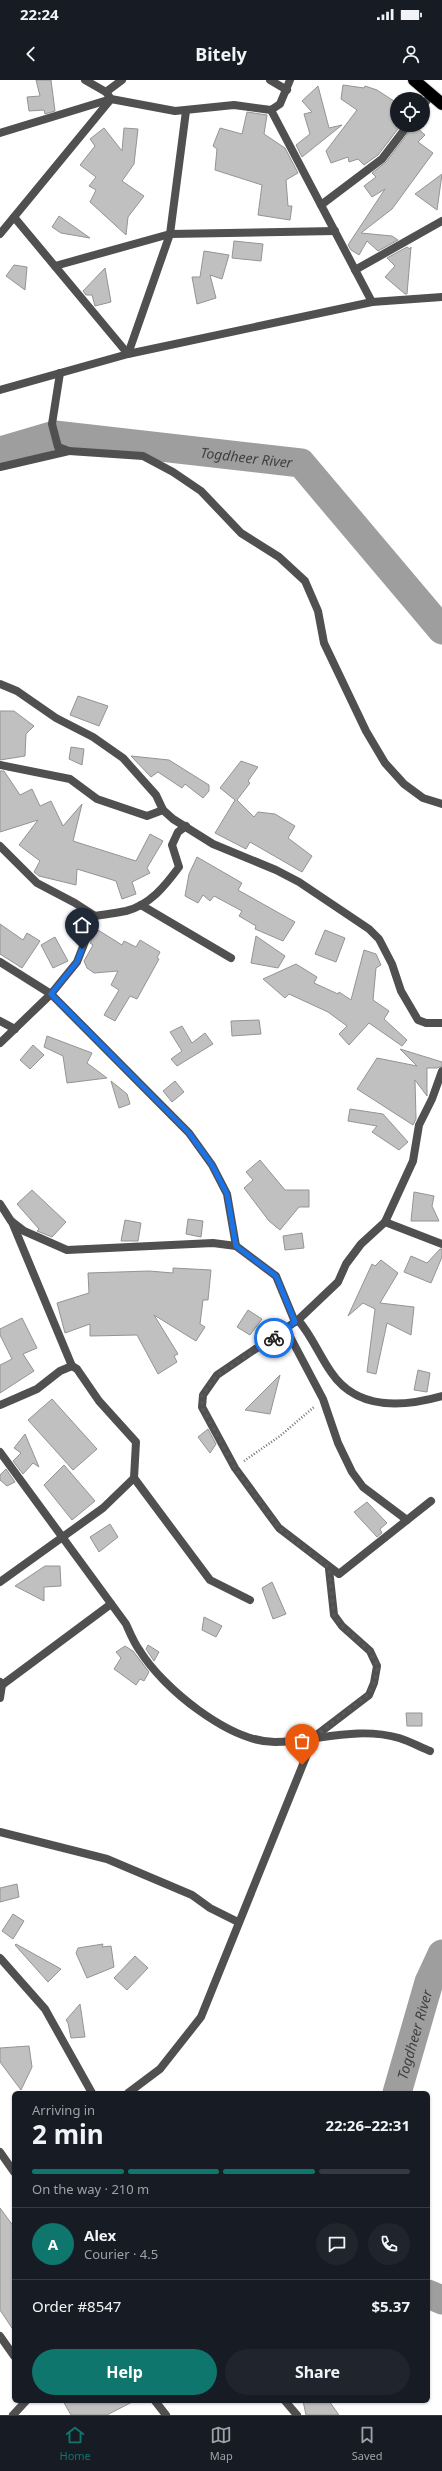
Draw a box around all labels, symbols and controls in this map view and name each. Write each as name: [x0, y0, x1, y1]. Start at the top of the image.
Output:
text: 22:24: [20, 4, 59, 24]
text: Bitely: [195, 42, 247, 66]
icon: back: [20, 43, 42, 65]
icon: person: [400, 43, 422, 65]
map controls: [390, 92, 430, 132]
button: locate: [390, 92, 430, 132]
water label: Togdheer River: [200, 442, 294, 471]
pin: [65, 908, 99, 949]
icon: home: [71, 914, 93, 936]
courier: [254, 1318, 294, 1358]
icon: bike: [263, 1327, 285, 1349]
pin: [285, 1724, 319, 1765]
icon: bag: [291, 1730, 313, 1752]
water label: Togdheer River: [392, 1987, 436, 2081]
text: Arriving in: [32, 2101, 95, 2119]
text: 22:26–22:31: [325, 2115, 410, 2135]
text: 2 min: [32, 2116, 104, 2152]
text: On the way · 210 m: [32, 2180, 149, 2198]
button: chat: [316, 2223, 358, 2265]
button: phone: [368, 2223, 410, 2265]
text: Alex: [84, 2225, 116, 2245]
text: A: [48, 2234, 58, 2254]
text: Courier · 4.5: [84, 2245, 158, 2263]
text: Order #8547: [32, 2296, 121, 2316]
text: $5.37: [371, 2296, 410, 2316]
button: Help: [32, 2349, 217, 2395]
button: Share: [225, 2349, 410, 2395]
tab: Home: [60, 2424, 91, 2463]
tab: Map: [210, 2424, 233, 2463]
tab: Saved: [352, 2424, 383, 2463]

